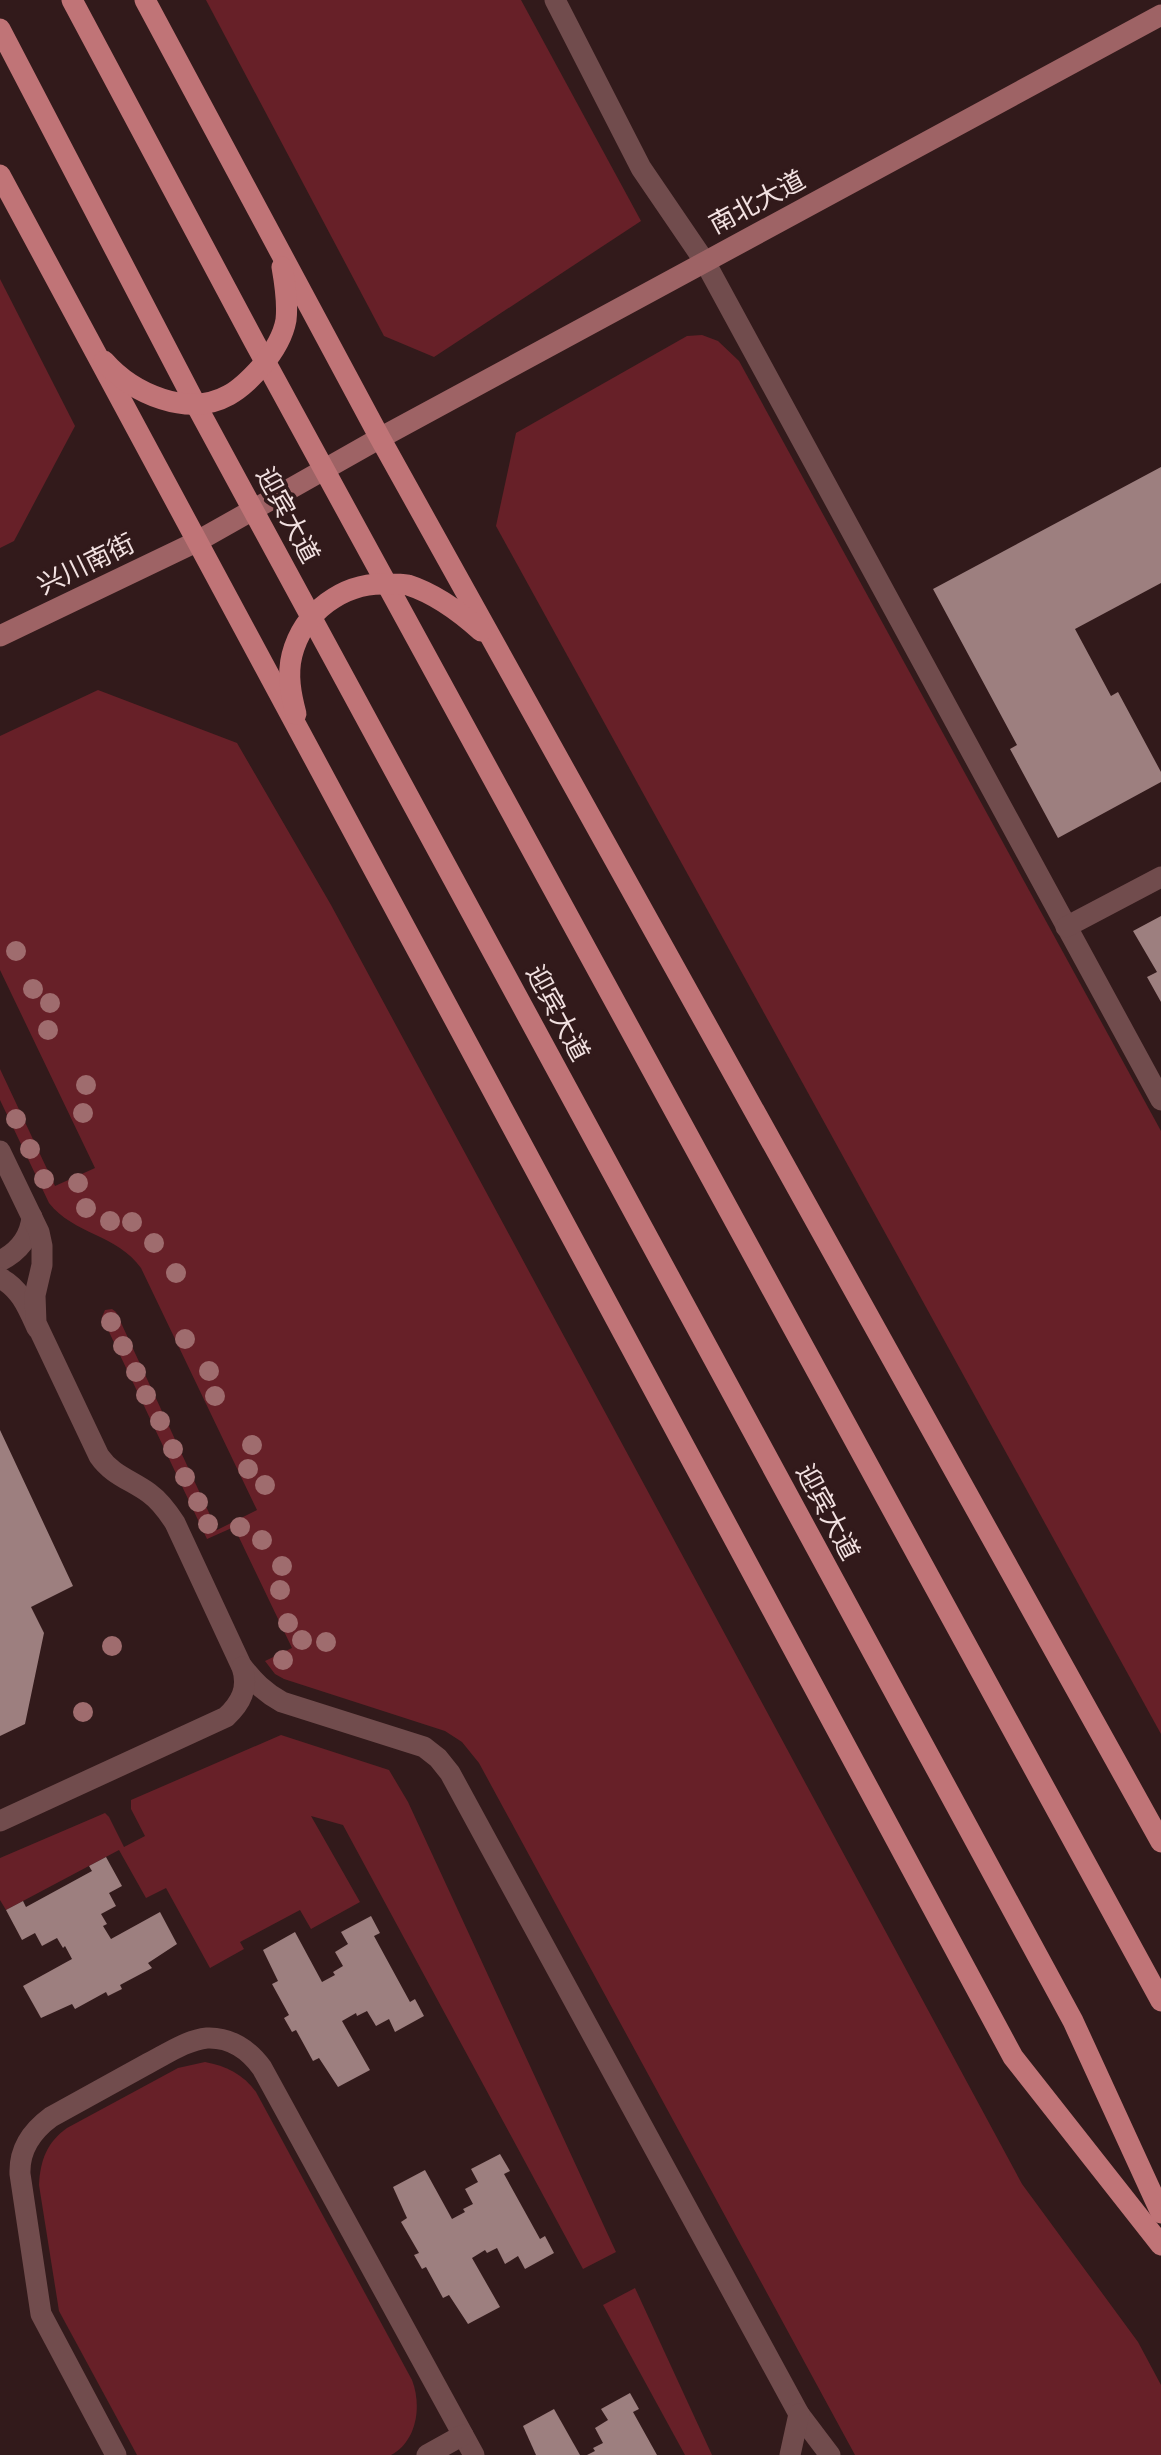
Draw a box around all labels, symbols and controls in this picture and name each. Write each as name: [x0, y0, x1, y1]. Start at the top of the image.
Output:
street label: 南北大道: [705, 165, 811, 241]
street label: 迎宾大道: [249, 463, 325, 569]
street label: 兴川南街: [33, 529, 140, 602]
street label: 迎宾大道: [519, 961, 595, 1067]
street label: 迎宾大道: [789, 1460, 865, 1566]

